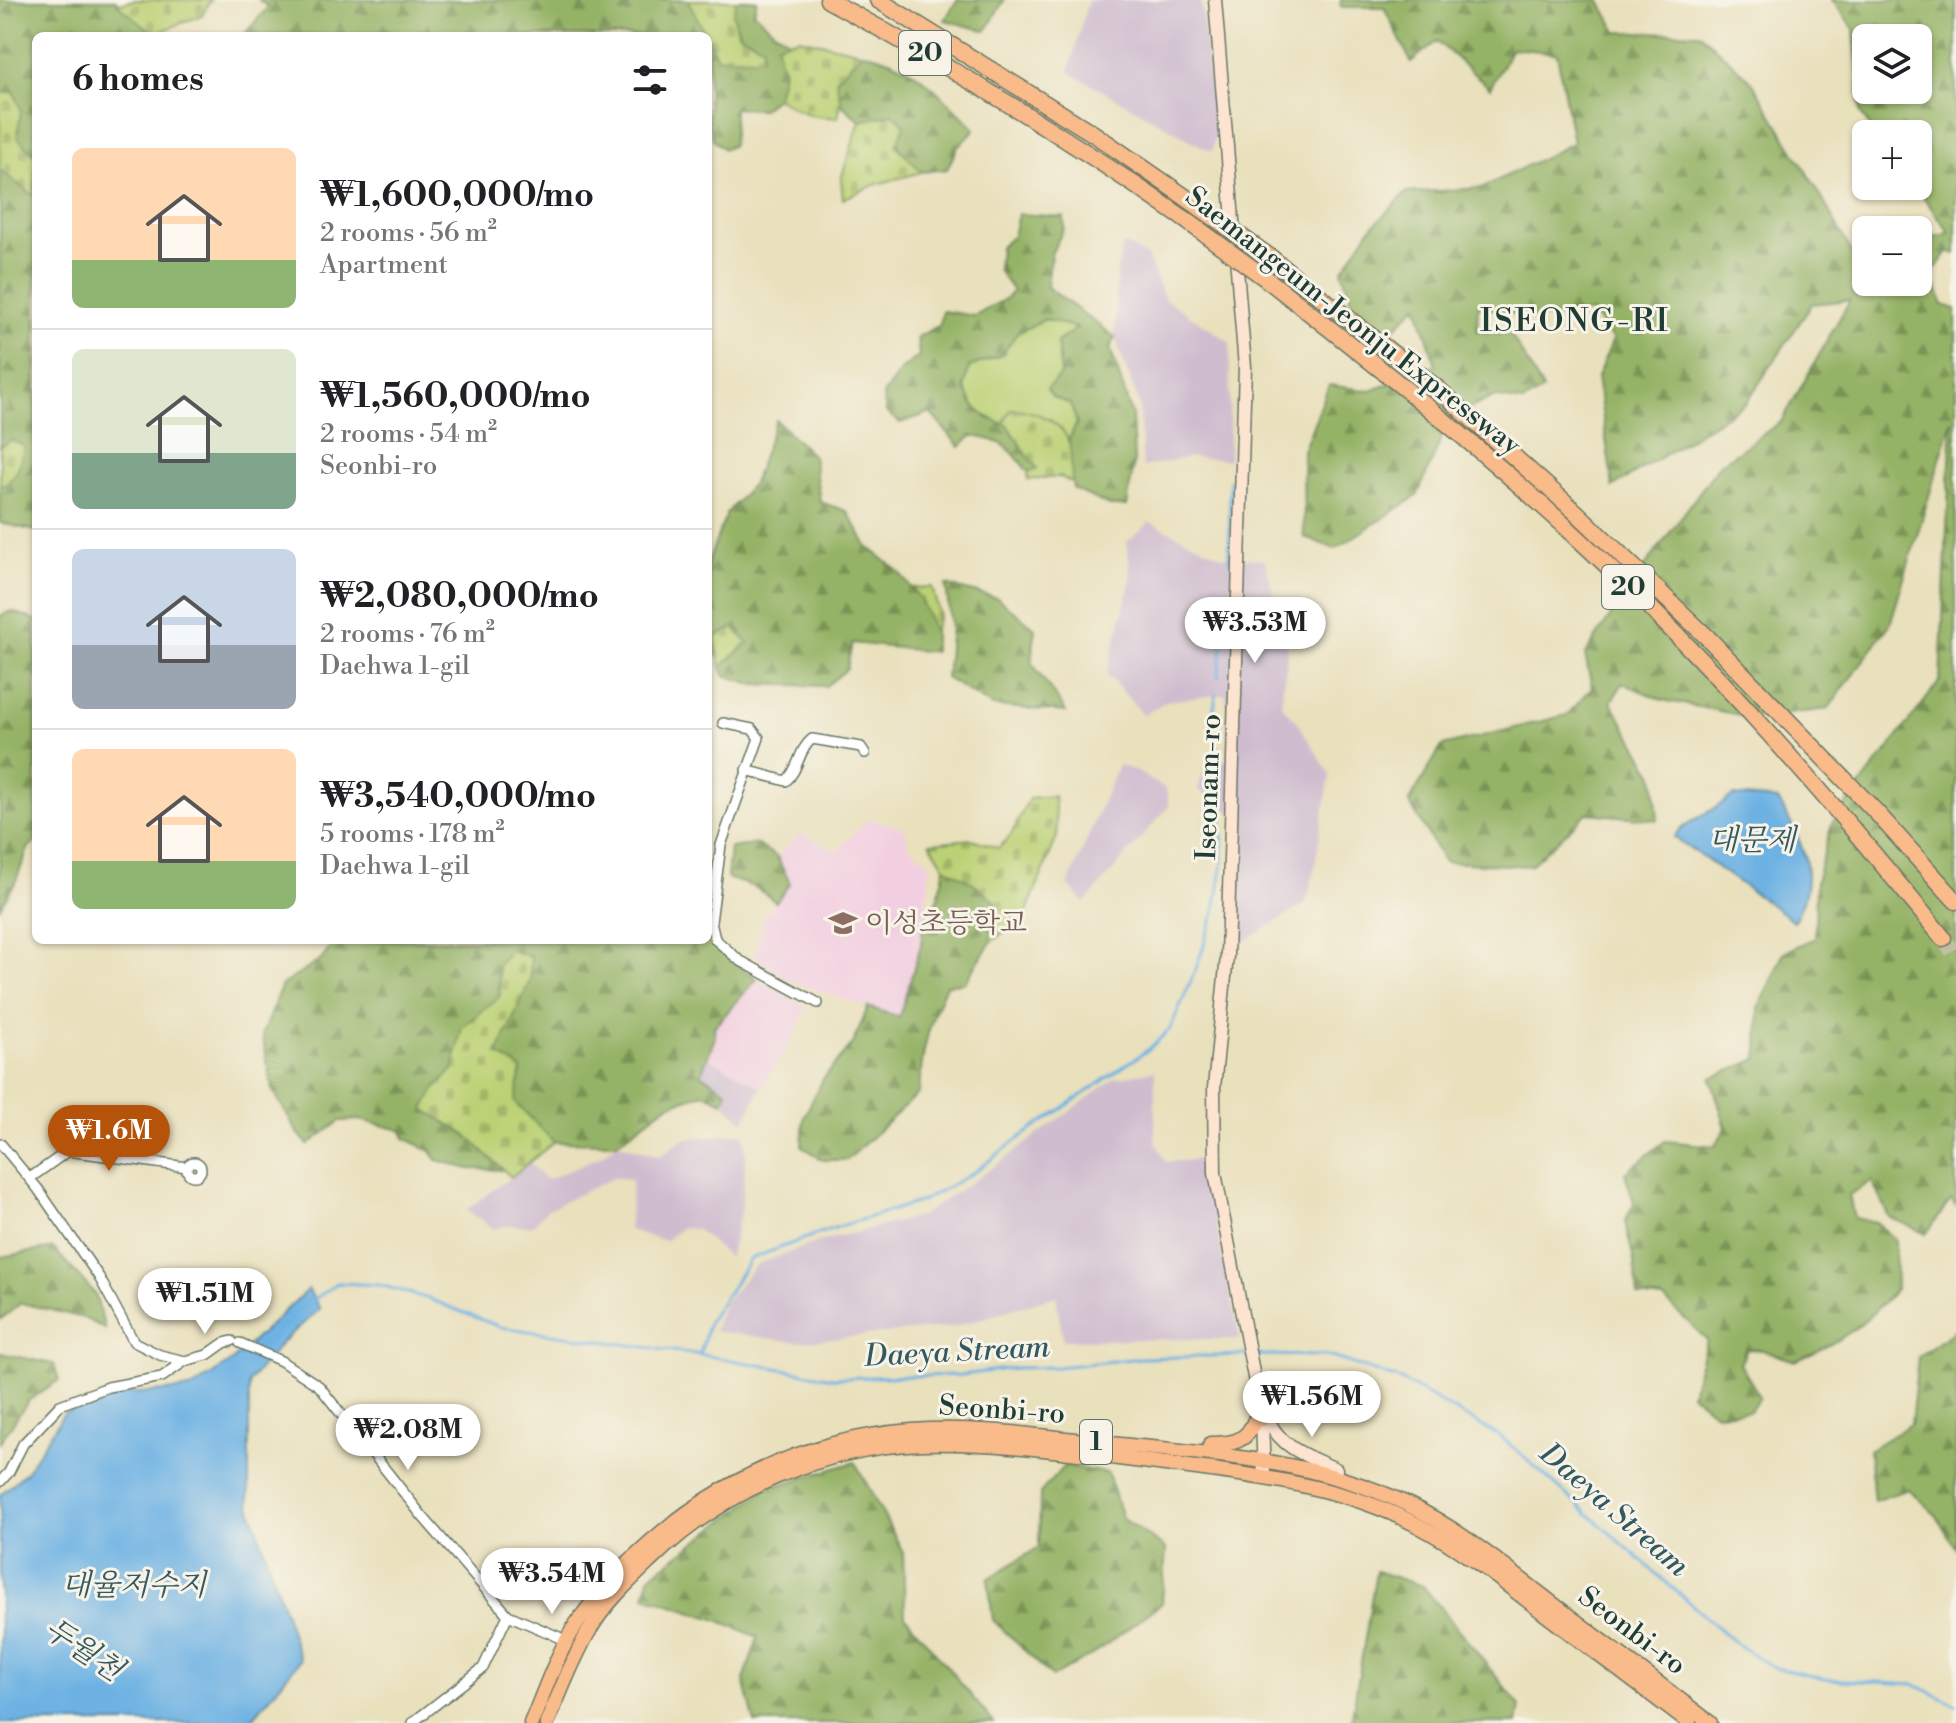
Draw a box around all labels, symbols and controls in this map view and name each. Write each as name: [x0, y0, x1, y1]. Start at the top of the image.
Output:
map controls: [1852, 24, 1932, 296]
button: layers: [1852, 24, 1932, 104]
road number: 20: [899, 31, 951, 75]
icon: filters: [628, 58, 672, 102]
text: 6 homes: [72, 59, 204, 101]
button: +: [1852, 120, 1932, 200]
text: ₩1,600,000/mo: [320, 175, 594, 217]
street label: Saemangeum-Jeonju Expressway: [1178, 179, 1528, 463]
icon: home: [136, 180, 232, 276]
button: −: [1852, 216, 1932, 296]
text: 2 rooms · 56 m²: [320, 217, 497, 249]
text: Apartment: [320, 249, 448, 281]
district label: ISEONG-RI: [1480, 301, 1670, 341]
text: ₩1,560,000/mo: [320, 376, 590, 418]
icon: home: [136, 381, 232, 477]
text: 2 rooms · 54 m²: [320, 418, 497, 450]
text: Seonbi-ro: [320, 450, 437, 482]
road number: 20: [1602, 565, 1654, 609]
text: ₩2,080,000/mo: [320, 576, 599, 618]
icon: home: [136, 581, 232, 677]
pin: ₩3.53M: [1190, 597, 1320, 665]
text: ₩3.53M: [1203, 607, 1307, 639]
text: 2 rooms · 76 m²: [320, 618, 495, 650]
text: Daehwa 1-gil: [320, 650, 470, 682]
street label: Iseonam-ro: [1189, 713, 1229, 861]
text: ₩3,540,000/mo: [320, 776, 596, 818]
icon: home: [136, 781, 232, 877]
text: 5 rooms · 178 m²: [320, 818, 505, 850]
water label: 대문제: [1709, 822, 1798, 860]
text: Daehwa 1-gil: [320, 850, 470, 882]
place label: 이성초등학교: [865, 906, 1027, 941]
school or university icon: 이성초등학교: [828, 908, 858, 938]
pin: ₩1.6M: [53, 1105, 165, 1173]
text: ₩1.6M: [66, 1115, 152, 1147]
pin: ₩1.51M: [140, 1268, 270, 1336]
text: ₩1.51M: [156, 1278, 254, 1310]
water label: Daeya Stream: [862, 1328, 1051, 1376]
pin: ₩1.56M: [1247, 1371, 1377, 1439]
text: ₩1.56M: [1261, 1381, 1363, 1413]
street label: Seonbi-ro: [938, 1388, 1066, 1432]
pin: ₩2.08M: [343, 1404, 473, 1472]
text: ₩2.08M: [354, 1414, 462, 1446]
road number: 1: [1080, 1420, 1112, 1464]
water label: Daeya Stream: [1531, 1434, 1697, 1586]
pin: ₩3.54M: [487, 1548, 617, 1616]
text: ₩3.54M: [499, 1558, 605, 1590]
water label: 대율저수지: [62, 1567, 208, 1605]
street label: Seonbi-ro: [1571, 1579, 1693, 1683]
water label: 두월천: [36, 1610, 131, 1691]

